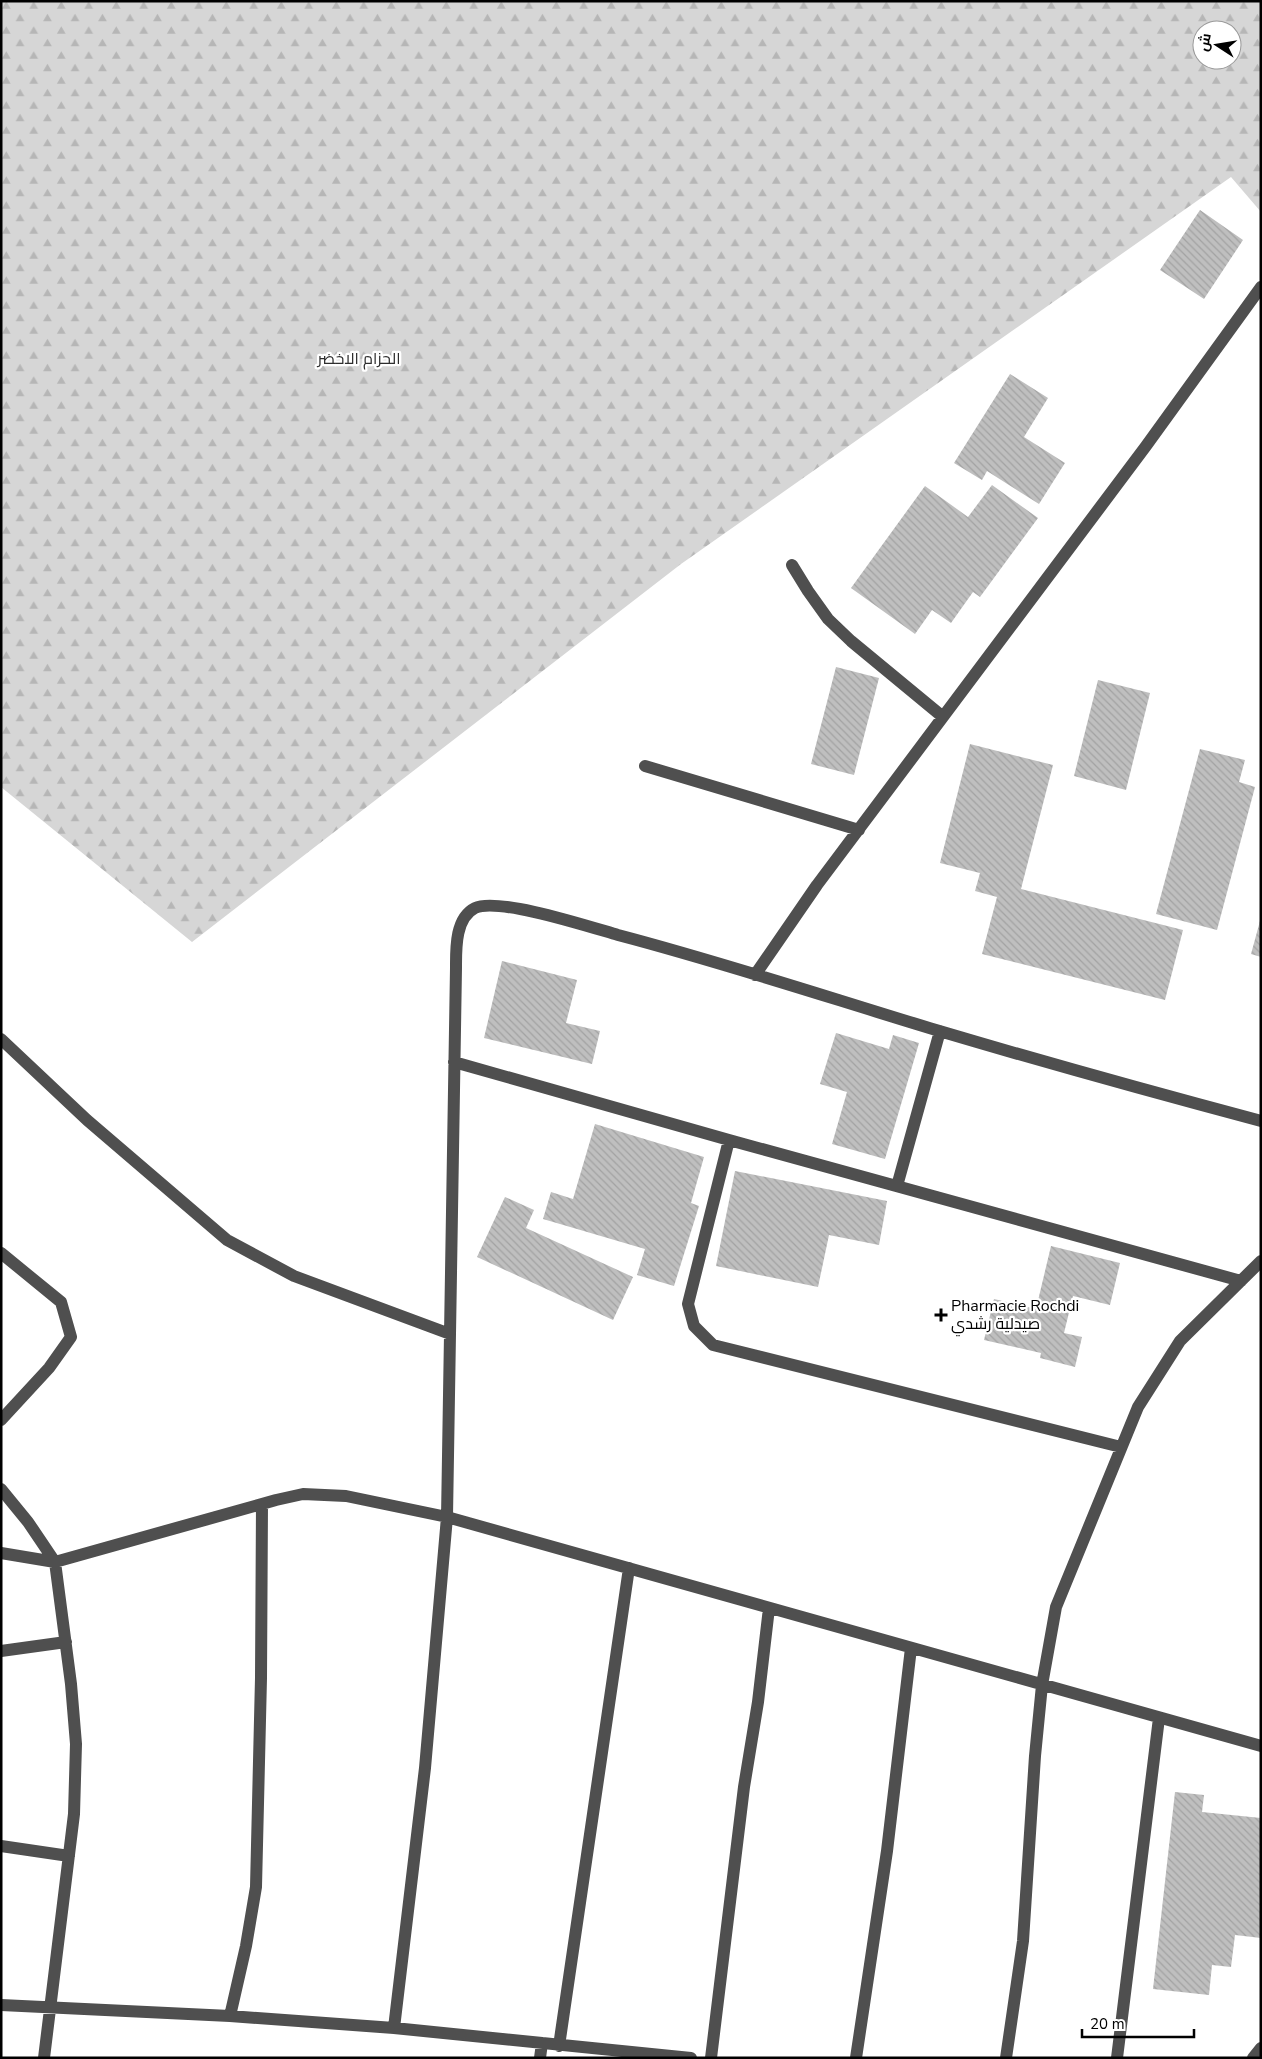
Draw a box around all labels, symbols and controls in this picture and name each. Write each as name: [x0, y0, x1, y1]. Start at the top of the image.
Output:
north arrow: [1192, 20, 1242, 70]
text: ش: [1194, 32, 1216, 53]
park label: الحزام الاخضر: [317, 348, 400, 370]
place label: Pharmacie Rochdi صيدلية رشدي: [951, 1295, 1079, 1337]
marker: Pharmacie Rochdi صيدلية رشدي: [935, 1309, 947, 1321]
scale bar: [1082, 2006, 1194, 2038]
text: 20 m: [1090, 2014, 1125, 2034]

